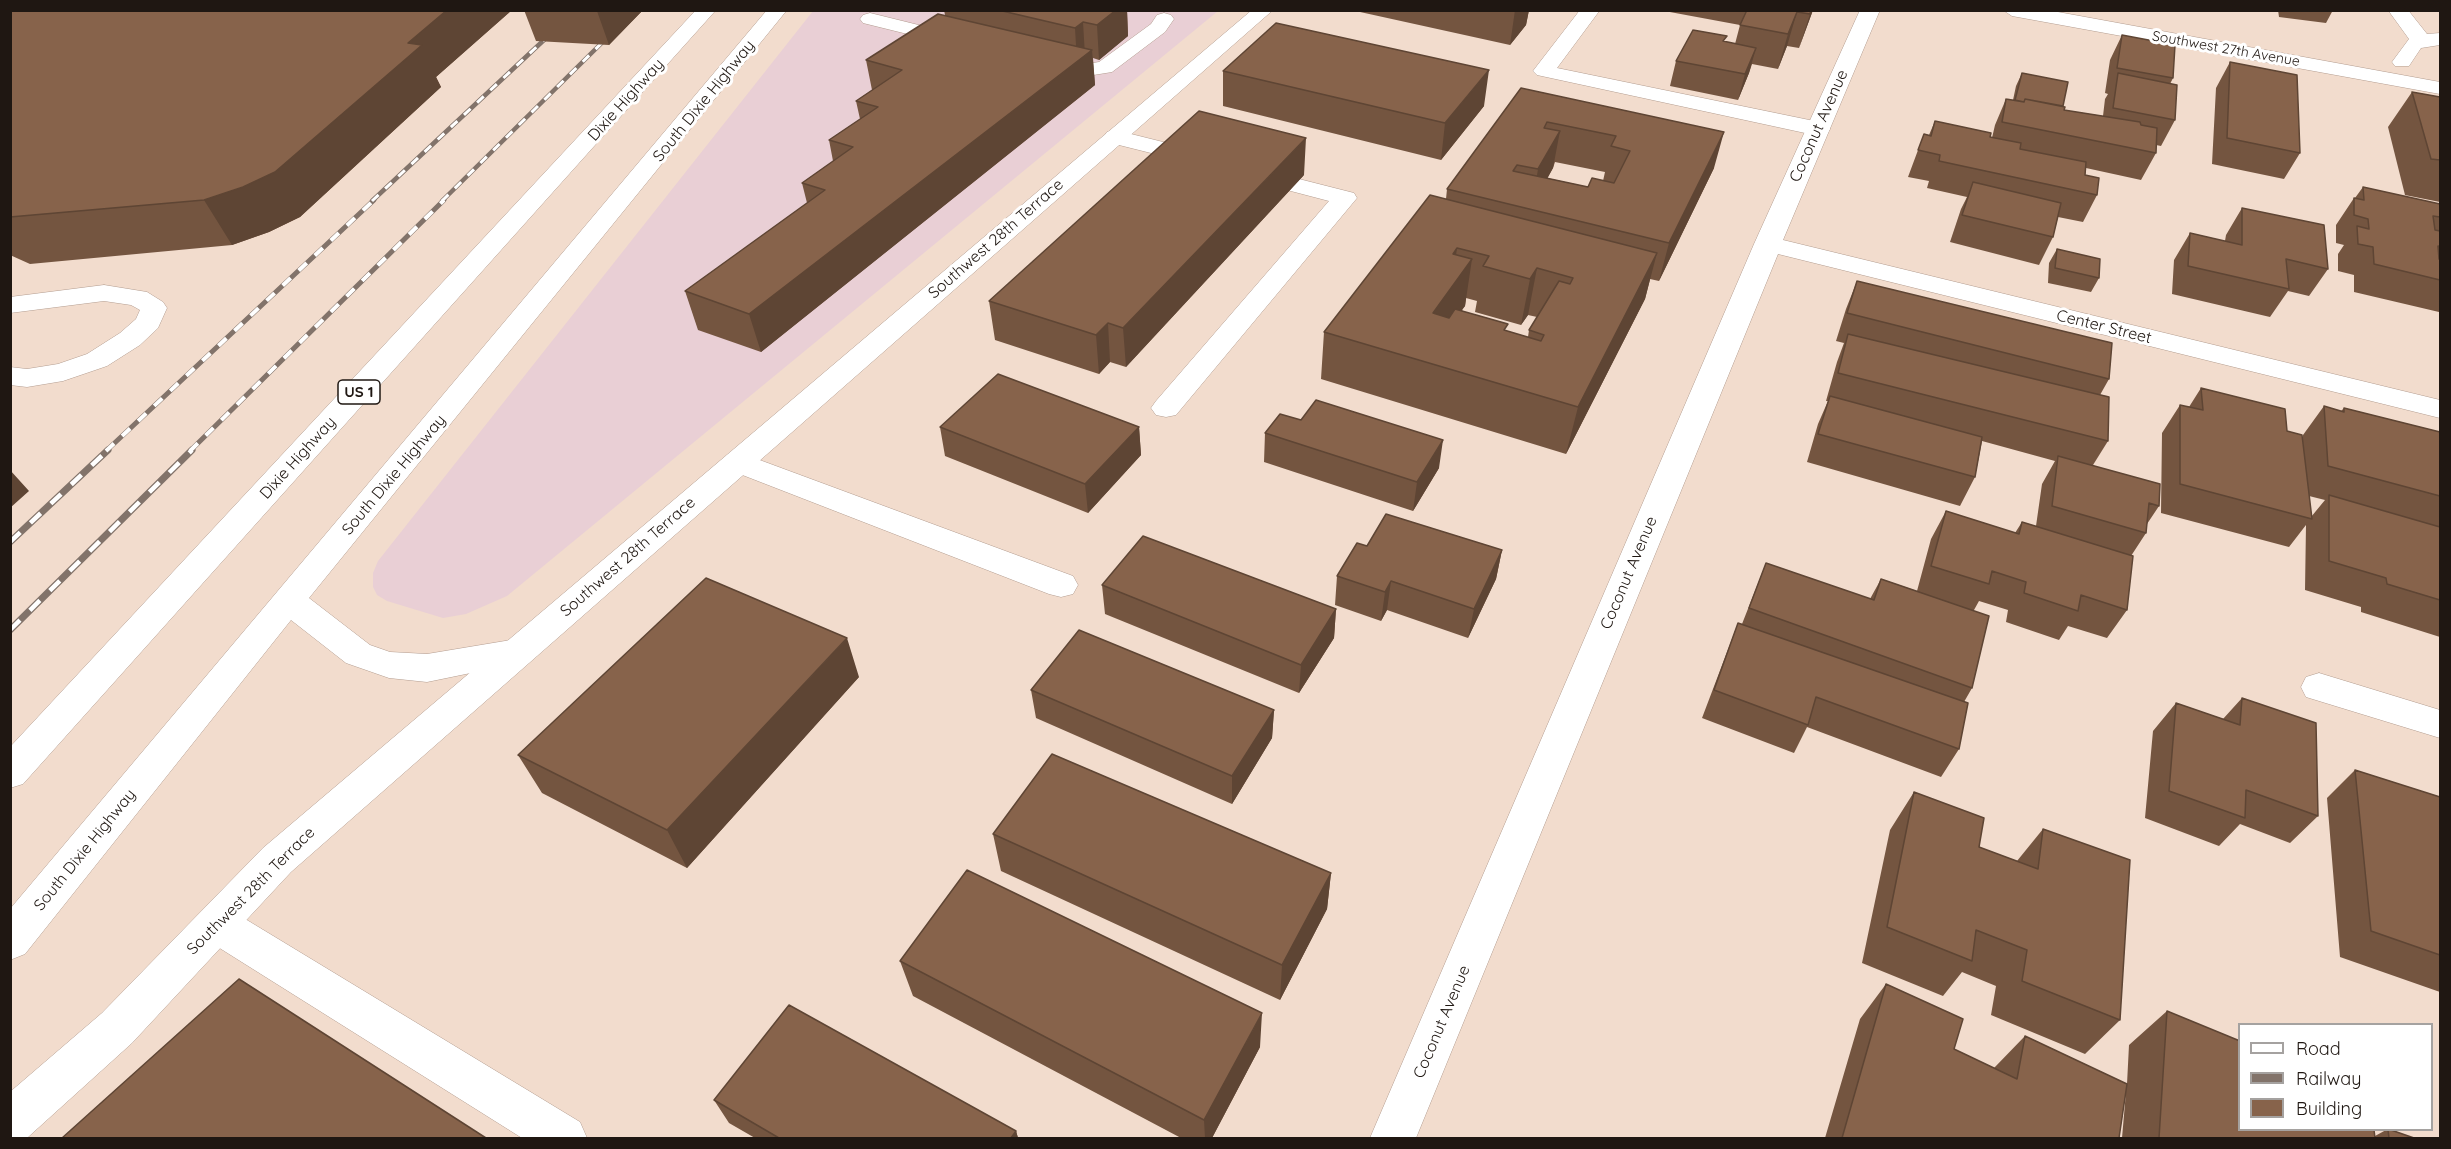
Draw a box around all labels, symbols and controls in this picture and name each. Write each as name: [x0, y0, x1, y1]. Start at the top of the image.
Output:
street label: Southwest 27th Avenue: [2151, 28, 2301, 70]
street label: South Dixie Highway: [649, 36, 759, 166]
street label: Dixie Highway: [584, 55, 668, 145]
street label: Coconut Avenue: [1786, 67, 1852, 185]
street label: Southwest 28th Terrace: [924, 175, 1068, 303]
street label: Center Street: [2054, 306, 2154, 348]
road number: US 1: [338, 380, 380, 404]
street label: South Dixie Highway: [338, 411, 450, 539]
street label: Dixie Highway: [256, 413, 340, 503]
street label: Southwest 28th Terrace: [556, 493, 700, 621]
street label: Coconut Avenue: [1597, 514, 1661, 632]
street label: South Dixie Highway: [30, 785, 140, 915]
street label: Southwest 28th Terrace: [183, 823, 319, 959]
street label: Coconut Avenue: [1410, 963, 1474, 1081]
legend: [2238, 1023, 2433, 1131]
text: Road: [2296, 1037, 2341, 1060]
text: Railway: [2296, 1067, 2362, 1090]
text: Building: [2296, 1097, 2362, 1120]

